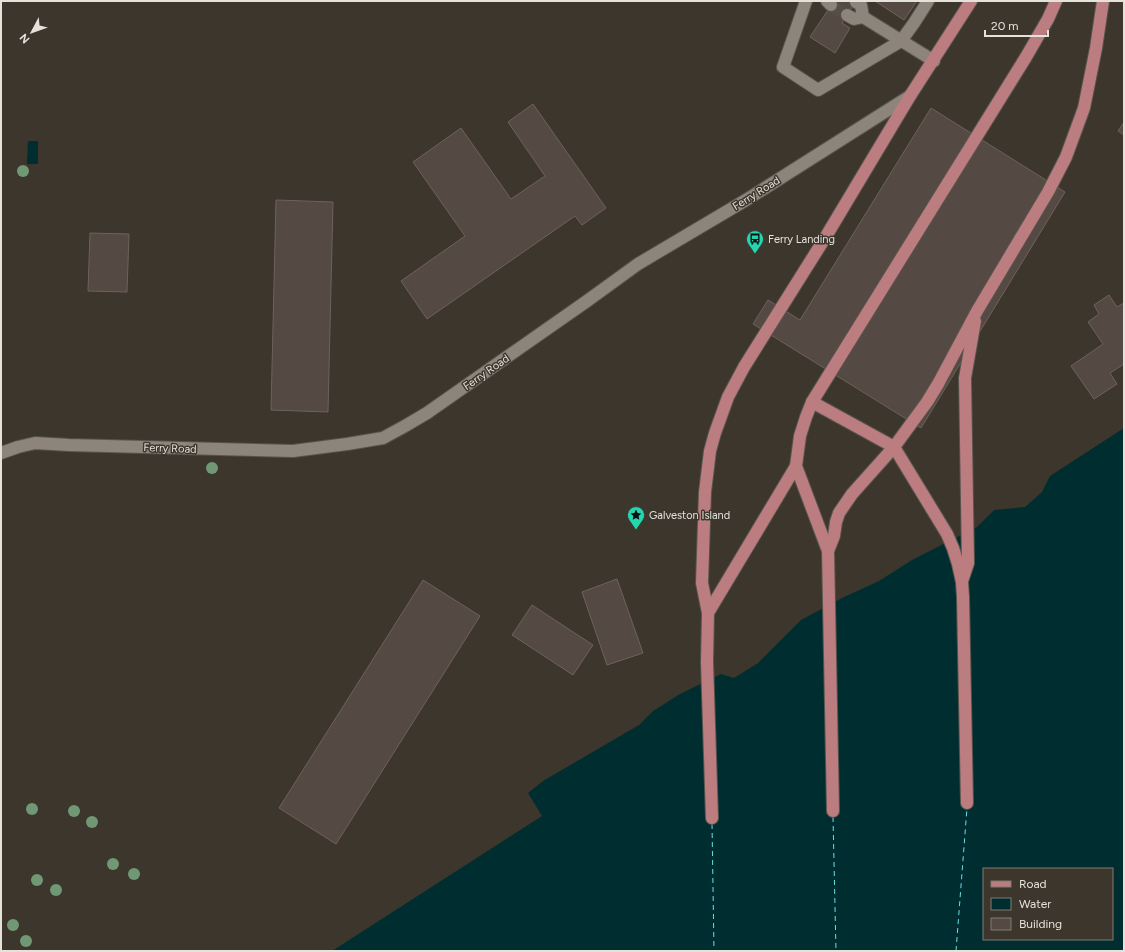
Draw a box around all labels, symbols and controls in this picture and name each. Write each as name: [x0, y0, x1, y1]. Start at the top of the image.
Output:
north arrow: [12, 12, 52, 52]
scale bar: [985, 12, 1048, 38]
text: 20 m: [991, 19, 1019, 33]
text: N: [17, 31, 33, 46]
street label: Ferry Road: [730, 174, 782, 213]
bus stop icon: Ferry Landing: [745, 229, 765, 254]
place label: Ferry Landing: [768, 233, 835, 246]
street label: Ferry Road: [461, 352, 512, 393]
street label: Ferry Road: [143, 441, 197, 456]
place icon: Galveston Island: [626, 505, 646, 530]
place label: Galveston Island: [649, 509, 730, 522]
legend: [983, 868, 1113, 940]
text: Road: [1019, 877, 1047, 891]
text: Water: [1019, 897, 1051, 911]
text: Building: [1019, 917, 1062, 931]

